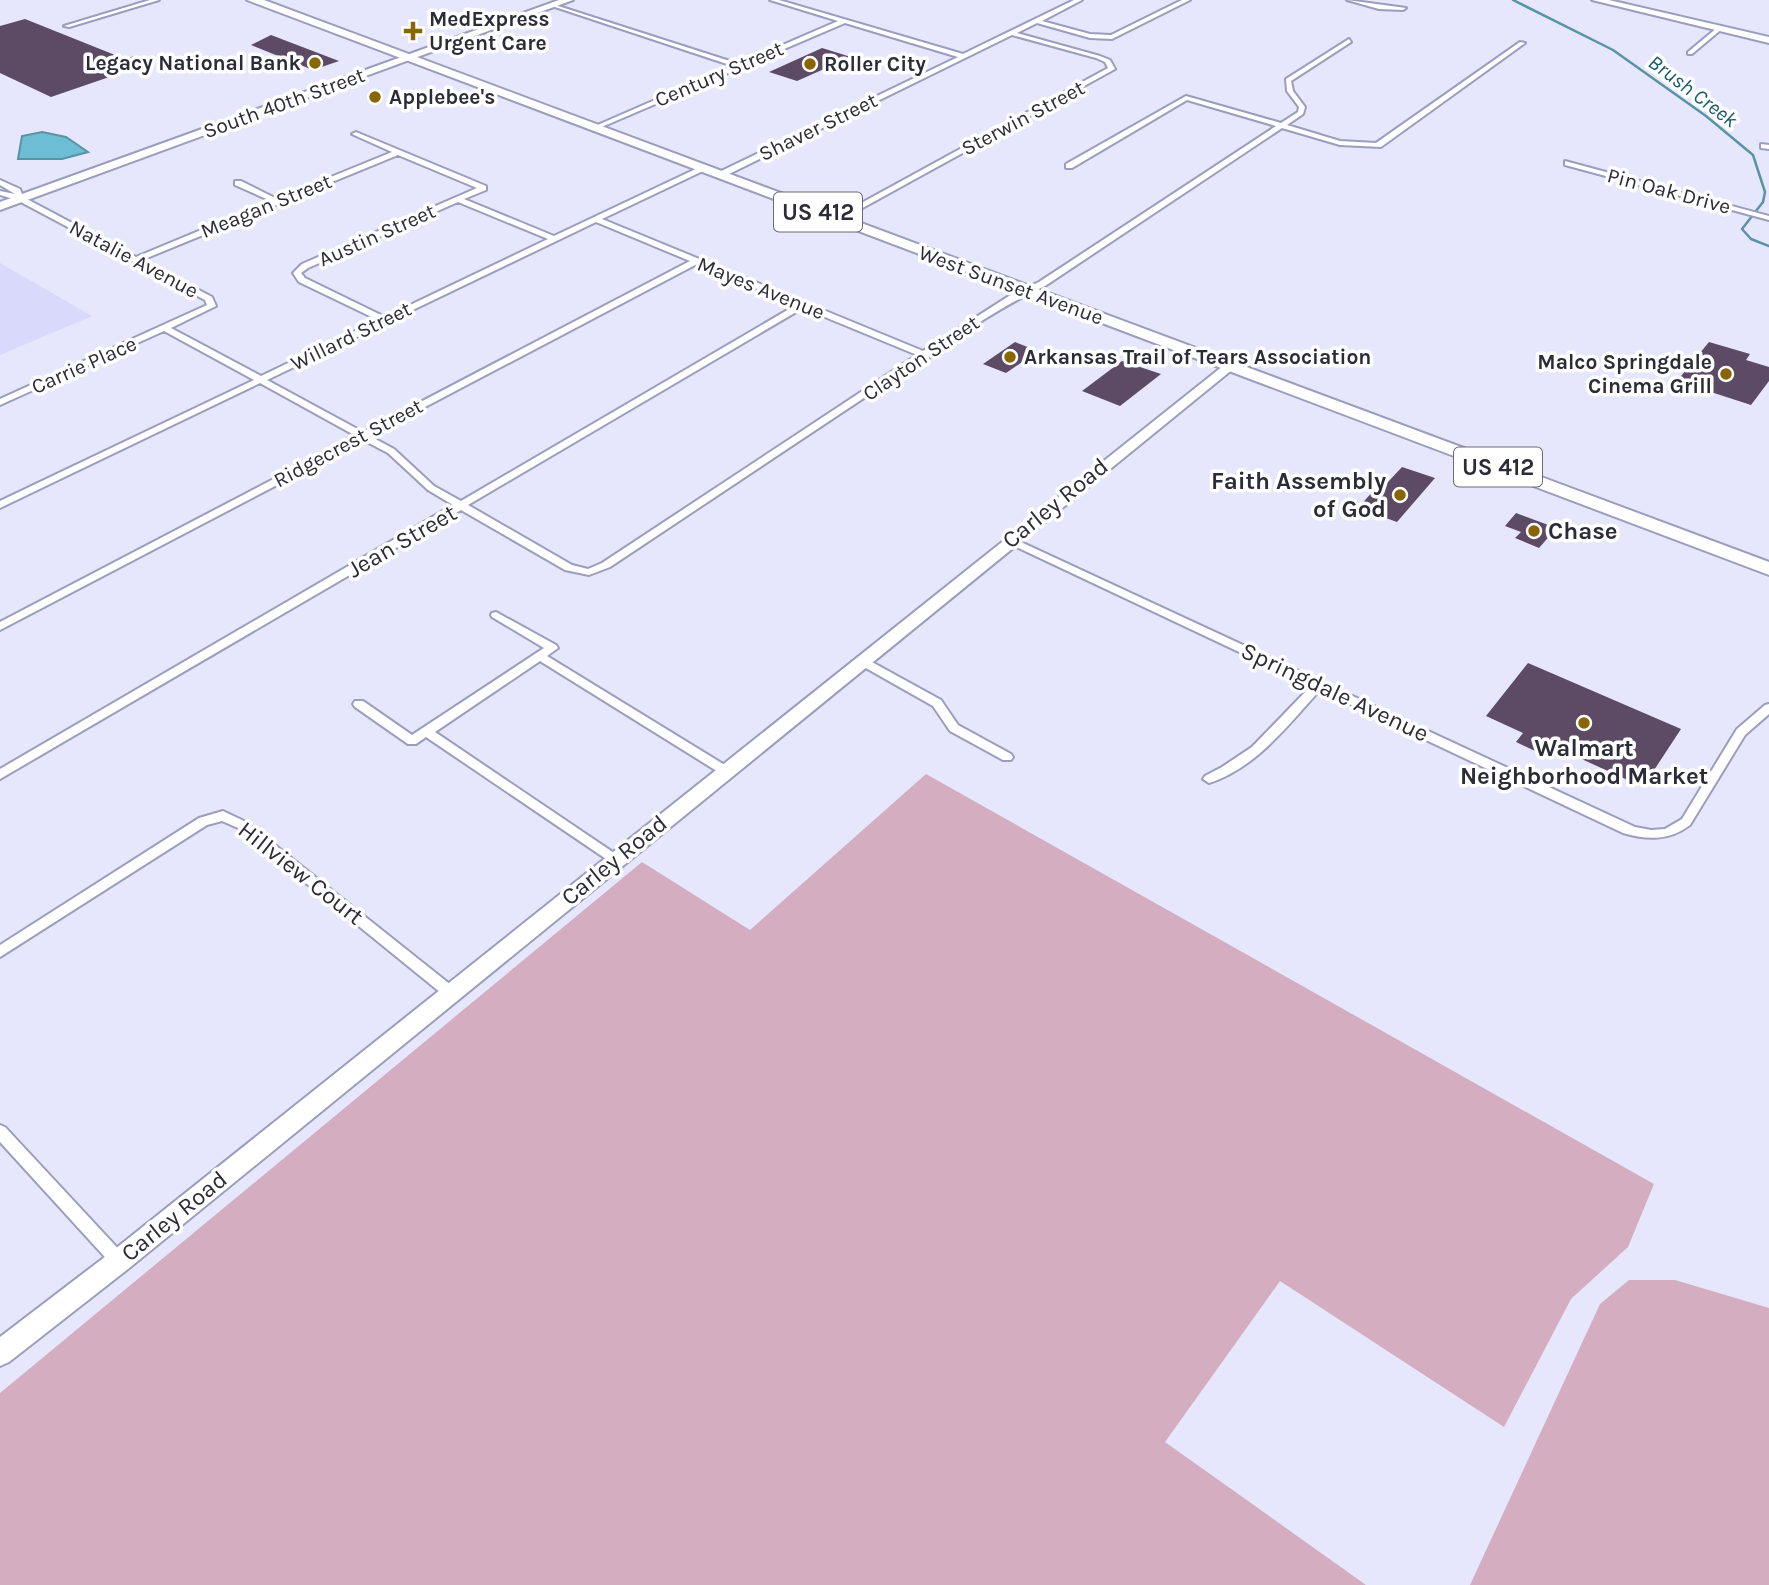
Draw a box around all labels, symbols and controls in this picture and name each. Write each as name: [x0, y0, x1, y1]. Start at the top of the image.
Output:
place label: MedExpress Urgent Care: [429, 7, 550, 55]
marker: MedExpress Urgent Care: [403, 21, 423, 41]
street label: Century Street: [651, 36, 787, 112]
water label: Brush Creek: [1644, 50, 1742, 132]
place label: Legacy National Bank: [85, 51, 302, 75]
place label: Roller City: [824, 52, 926, 76]
marker: Legacy National Bank: [307, 55, 323, 71]
marker: Roller City: [802, 56, 818, 72]
street label: South 40th Street: [200, 63, 368, 143]
street label: Sterwin Street: [957, 75, 1089, 160]
place label: Applebee's: [389, 85, 495, 109]
street label: Shaver Street: [755, 88, 881, 166]
marker: Applebee's: [367, 89, 383, 105]
street label: Pin Oak Drive: [1605, 163, 1733, 219]
street label: Meagan Street: [197, 169, 335, 243]
road number: US 412: [774, 192, 862, 232]
street label: Austin Street: [315, 199, 439, 271]
street label: Natalie Avenue: [65, 215, 203, 303]
street label: West Sunset Avenue: [915, 240, 1107, 330]
street label: Mayes Avenue: [694, 252, 828, 324]
street label: Willard Street: [287, 296, 415, 376]
street label: Clayton Street: [858, 310, 984, 406]
street label: Carrie Place: [28, 331, 140, 399]
place label: Arkansas Trail of Tears Association: [1024, 345, 1371, 369]
marker: Arkansas Trail of Tears Association: [1002, 349, 1018, 365]
place label: Malco Springdale Cinema Grill: [1537, 350, 1712, 398]
marker: Malco Springdale Cinema Grill: [1718, 366, 1734, 382]
street label: Ridgecrest Street: [270, 394, 427, 492]
road number: US 412: [1454, 447, 1542, 486]
street label: Carley Road: [997, 452, 1113, 554]
place label: Faith Assembly of God: [1211, 467, 1386, 523]
marker: Faith Assembly of God: [1392, 487, 1408, 503]
street label: Jean Street: [342, 499, 462, 583]
place label: Chase: [1548, 517, 1618, 545]
marker: Chase: [1526, 523, 1542, 539]
street label: Springdale Avenue: [1237, 636, 1433, 748]
marker: Walmart Neighborhood Market: [1576, 715, 1592, 731]
place label: Walmart Neighborhood Market: [1460, 734, 1708, 790]
street label: Carley Road: [556, 809, 672, 911]
street label: Hillview Court: [233, 815, 369, 931]
street label: Carley Road: [116, 1165, 232, 1267]

